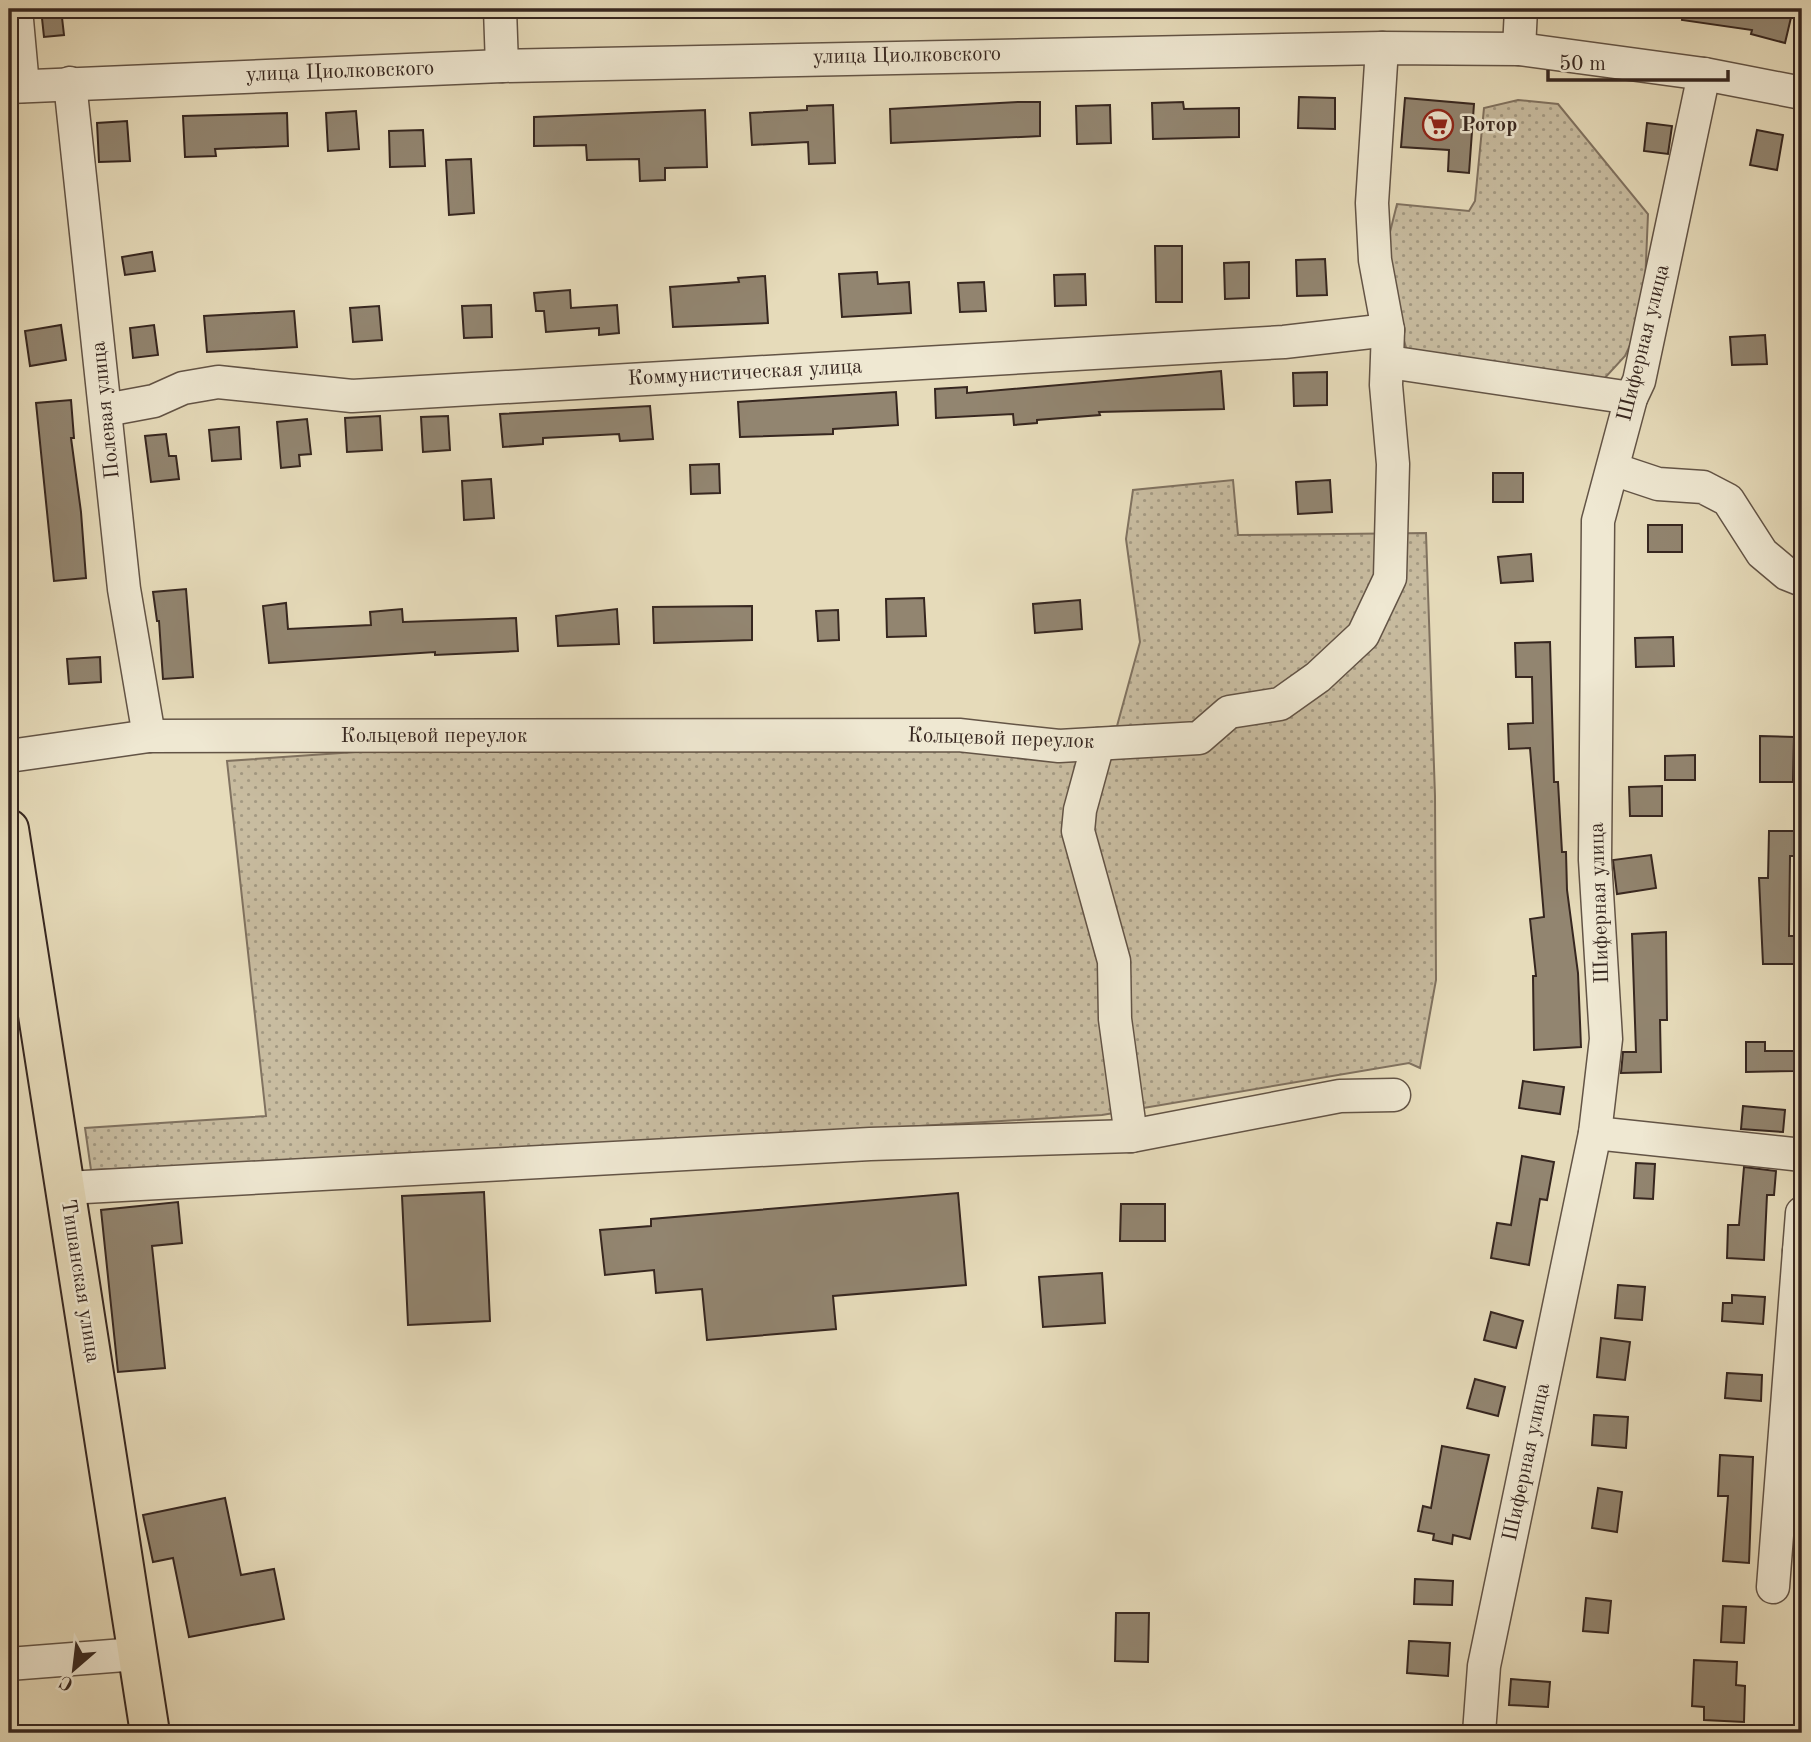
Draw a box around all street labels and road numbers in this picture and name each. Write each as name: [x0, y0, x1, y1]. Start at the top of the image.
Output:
street label: улица Циолковского: [813, 44, 1001, 68]
street label: улица Циолковского: [246, 58, 434, 86]
street label: Шиферная улица: [1614, 262, 1674, 424]
street label: Полевая улица: [88, 340, 124, 480]
street label: Коммунистическая улица: [627, 356, 863, 390]
street label: Кольцевой переулок: [907, 725, 1095, 753]
street label: Кольцевой переулок: [340, 726, 528, 747]
street label: Шиферная улица: [1587, 822, 1613, 984]
street label: Тишанская улица: [57, 1198, 103, 1364]
street label: Шиферная улица: [1500, 1381, 1554, 1543]

